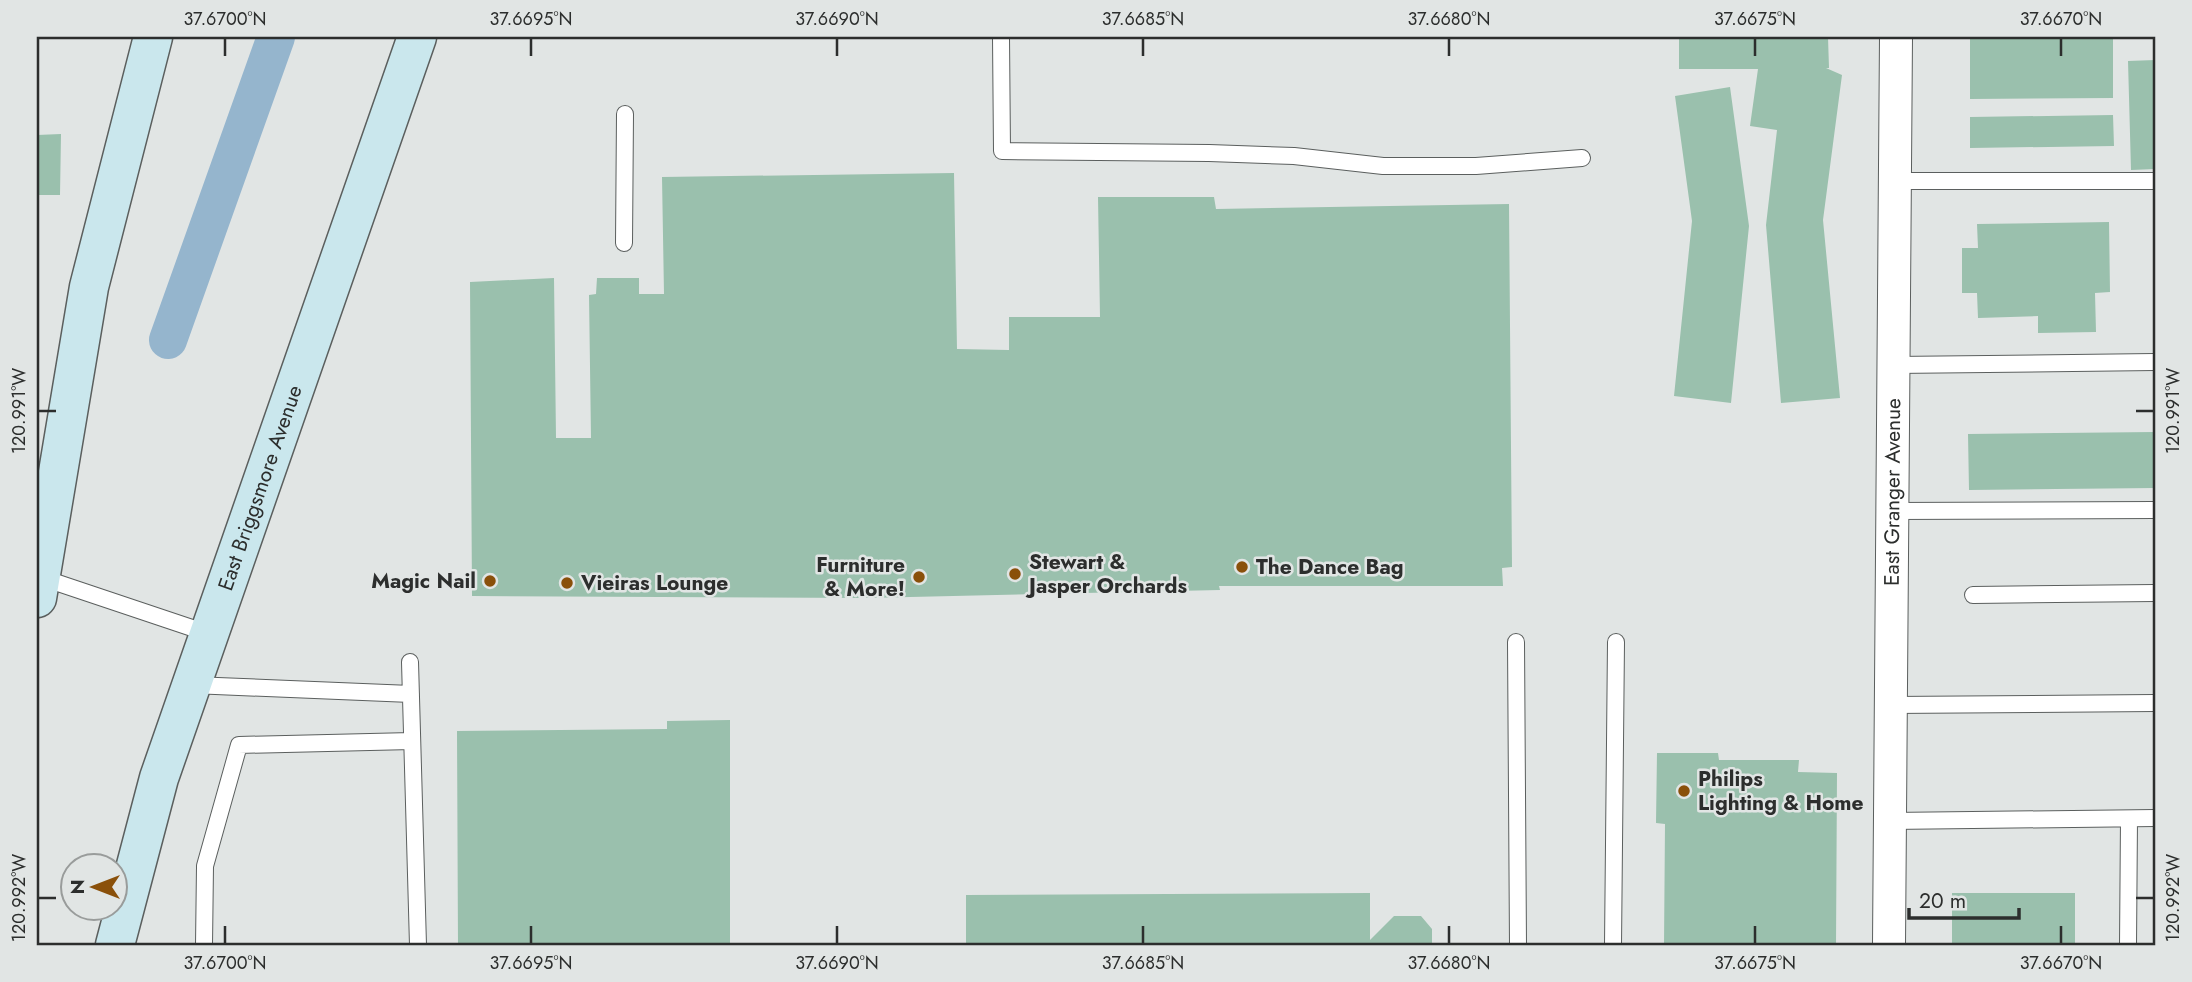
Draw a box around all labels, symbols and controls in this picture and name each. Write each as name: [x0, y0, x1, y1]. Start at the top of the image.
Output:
text: 37.6700°N: [184, 6, 266, 32]
text: 37.6695°N: [490, 6, 572, 32]
text: 37.6690°N: [795, 6, 879, 32]
text: 37.6685°N: [1102, 6, 1184, 32]
text: 37.6680°N: [1408, 6, 1490, 32]
text: 37.6675°N: [1714, 6, 1796, 32]
text: 37.6670°N: [2020, 6, 2102, 32]
text: 120.991°W: [6, 368, 32, 454]
text: 120.991°W: [2160, 368, 2186, 454]
street label: East Briggsmore Avenue: [210, 381, 310, 595]
street label: East Granger Avenue: [1877, 398, 1908, 586]
place label: Stewart & Jasper Orchards: [1025, 547, 1188, 601]
place label: Furniture & More!: [816, 550, 905, 604]
place label: The Dance Bag: [1256, 552, 1404, 582]
marker: The Dance Bag: [1234, 559, 1250, 575]
place label: Magic Nail: [371, 566, 476, 596]
marker: Stewart & Jasper Orchards: [1007, 566, 1023, 582]
place label: Vieiras Lounge: [580, 568, 728, 598]
marker: Furniture & More!: [911, 569, 927, 585]
marker: Magic Nail: [482, 573, 498, 589]
marker: Vieiras Lounge: [559, 575, 575, 591]
place label: Philips Lighting & Home: [1698, 764, 1864, 818]
marker: Philips Lighting & Home: [1676, 783, 1692, 799]
north arrow: [60, 852, 130, 922]
text: 120.992°W: [6, 854, 32, 942]
text: 120.992°W: [2160, 854, 2186, 942]
scale bar: [1909, 877, 2019, 921]
text: N: [64, 879, 91, 895]
text: 20 m: [1919, 886, 1966, 916]
text: 37.6700°N: [184, 950, 266, 976]
text: 37.6695°N: [490, 950, 572, 976]
text: 37.6690°N: [795, 950, 879, 976]
text: 37.6685°N: [1102, 950, 1184, 976]
text: 37.6680°N: [1408, 950, 1490, 976]
text: 37.6675°N: [1714, 950, 1796, 976]
text: 37.6670°N: [2020, 950, 2102, 976]

